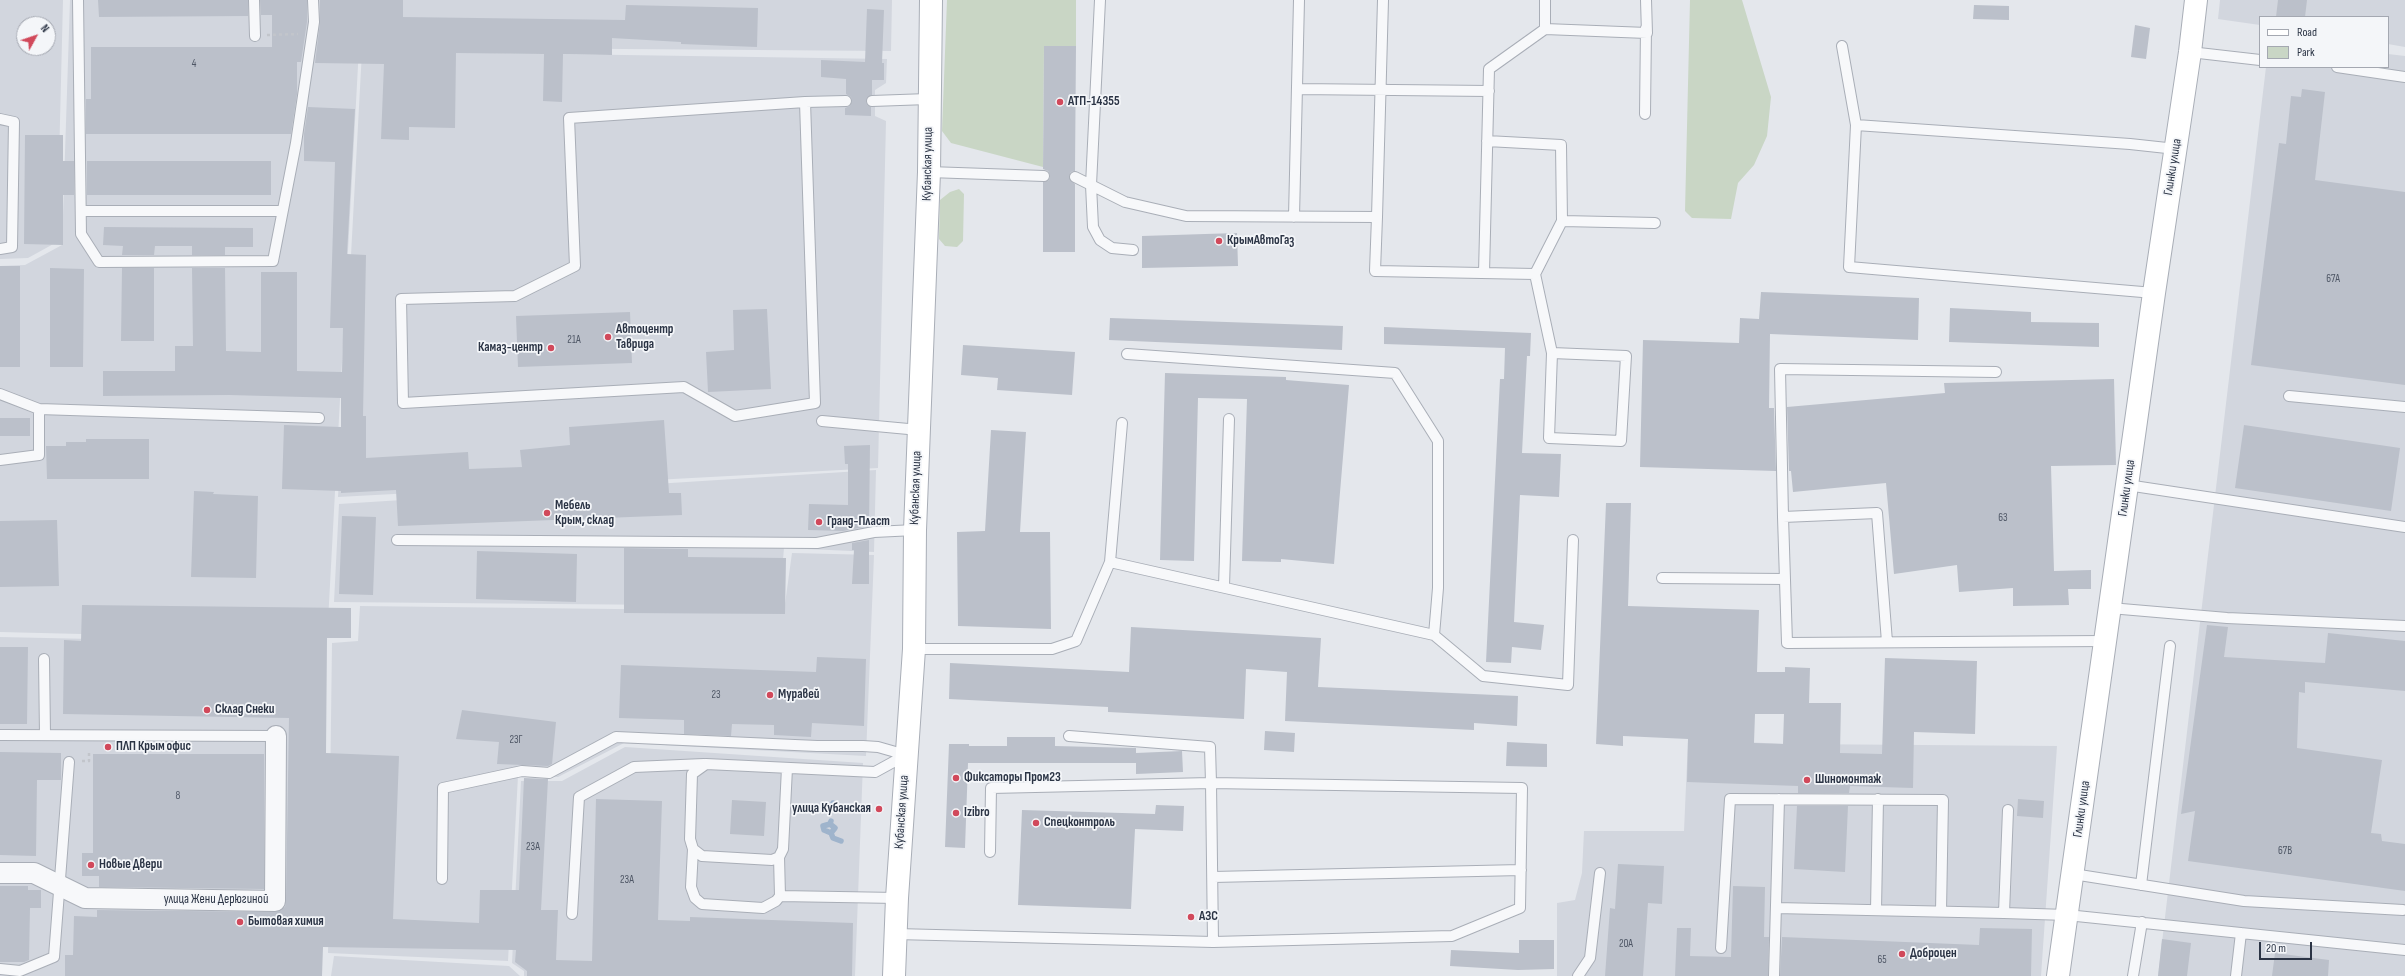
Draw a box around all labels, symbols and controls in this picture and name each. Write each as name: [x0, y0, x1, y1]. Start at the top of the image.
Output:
north arrow: [16, 16, 56, 56]
legend: [2259, 16, 2389, 68]
text: N: [38, 22, 52, 35]
text: Road: [2297, 25, 2317, 40]
text: Park: [2297, 45, 2315, 60]
house number: 4: [192, 57, 196, 71]
place label: АТП-14355: [1068, 94, 1120, 110]
marker: АТП-14355: [1055, 97, 1065, 107]
street label: Кубанская улица: [920, 127, 936, 201]
street label: Глинки улица: [2161, 138, 2185, 196]
place label: КрымАвтоГаз: [1227, 233, 1294, 249]
marker: КрымАвтоГаз: [1214, 236, 1224, 246]
house number: 67А: [2326, 272, 2340, 286]
place label: Автоцентр Таврида: [616, 322, 673, 353]
marker: Автоцентр Таврида: [603, 332, 613, 342]
house number: 21А: [567, 333, 581, 347]
place label: Камаз-центр: [478, 340, 543, 356]
marker: Камаз-центр: [546, 343, 556, 353]
street label: Кубанская улица: [907, 451, 925, 525]
street label: Глинки улица: [2115, 459, 2139, 517]
place label: Мебель Крым, склад: [555, 498, 614, 529]
marker: Мебель Крым, склад: [542, 508, 552, 518]
house number: 63: [1998, 511, 2008, 525]
place label: Гранд-Пласт: [827, 514, 890, 530]
marker: Гранд-Пласт: [814, 517, 824, 527]
place label: Муравей: [778, 687, 819, 703]
house number: 23: [711, 688, 721, 702]
marker: Муравей: [765, 690, 775, 700]
place label: Склад Снеки: [215, 702, 275, 718]
marker: Склад Снеки: [202, 705, 212, 715]
house number: 23Г: [509, 733, 523, 747]
place label: ПЛП Крым офис: [116, 739, 191, 755]
marker: ПЛП Крым офис: [103, 742, 113, 752]
place label: Фиксаторы Пром23: [964, 770, 1061, 786]
place label: Шиномонтаж: [1815, 772, 1881, 788]
marker: Фиксаторы Пром23: [951, 773, 961, 783]
street label: Кубанская улица: [892, 775, 912, 849]
marker: Шиномонтаж: [1802, 775, 1812, 785]
street label: Глинки улица: [2070, 780, 2094, 838]
house number: 8: [176, 789, 180, 803]
place label: улица Кубанская: [792, 801, 871, 817]
marker: улица Кубанская: [874, 804, 884, 814]
place label: Izibro: [964, 805, 990, 821]
marker: Izibro: [951, 808, 961, 818]
place label: Спецконтроль: [1044, 815, 1115, 831]
marker: Спецконтроль: [1031, 818, 1041, 828]
house number: 23А: [526, 840, 540, 854]
house number: 67В: [2278, 844, 2292, 858]
place label: Новые Двери: [99, 857, 162, 873]
marker: Новые Двери: [86, 860, 96, 870]
house number: 23А: [620, 873, 634, 887]
street label: улица Жени Дерюгиной: [164, 892, 268, 908]
place label: АЗС: [1199, 909, 1218, 925]
marker: АЗС: [1186, 912, 1196, 922]
place label: Бытовая химия: [248, 914, 324, 930]
marker: Бытовая химия: [235, 917, 245, 927]
scale bar: [2261, 934, 2314, 960]
house number: 20А: [1619, 937, 1633, 951]
text: 20 m: [2266, 941, 2286, 956]
place label: Доброцен: [1910, 946, 1957, 962]
marker: Доброцен: [1897, 949, 1907, 959]
house number: 65: [1877, 953, 1887, 967]

